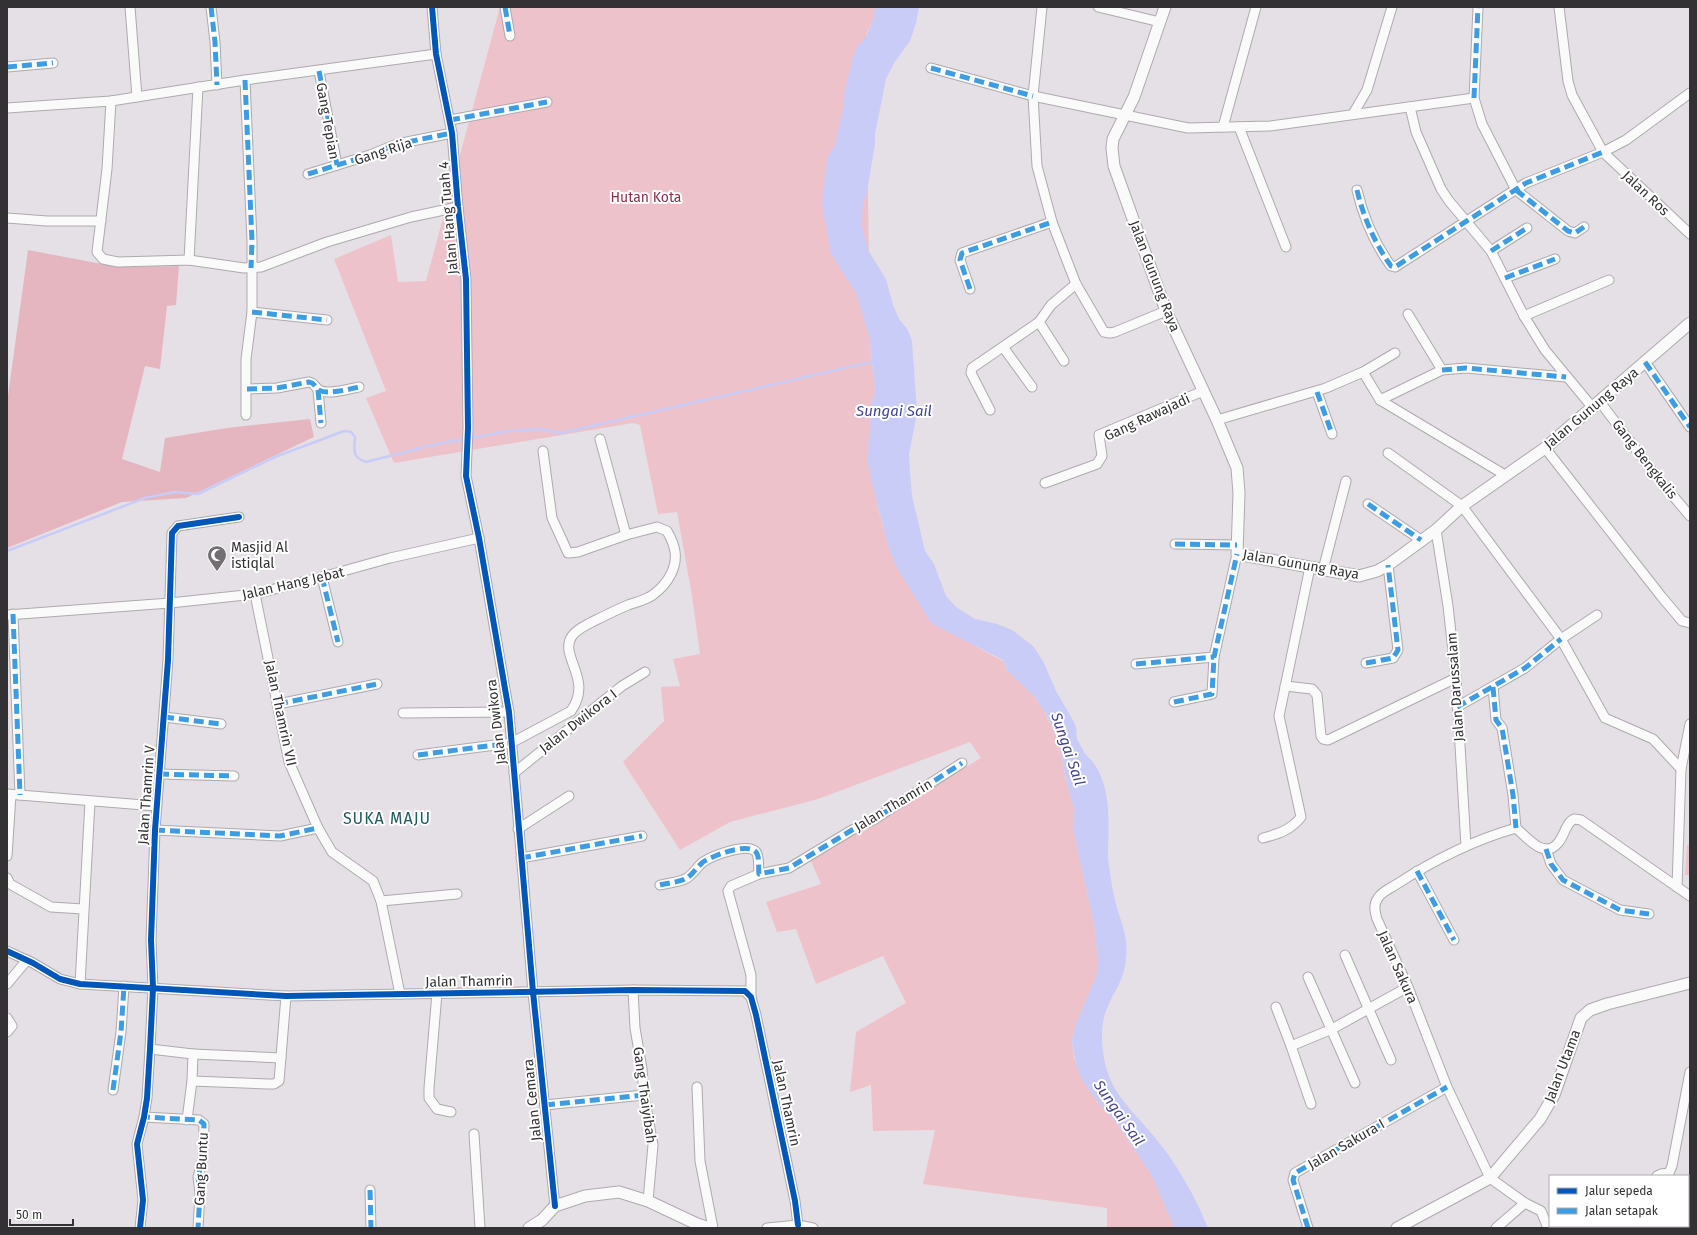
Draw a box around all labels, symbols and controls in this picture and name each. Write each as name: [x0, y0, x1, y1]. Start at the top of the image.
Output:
street label: Gang Tepian: [312, 81, 343, 161]
street label: Gang Rija: [352, 134, 414, 169]
street label: Jalan Hang Tuah 4: [435, 160, 462, 275]
street label: Jalan Ros: [1619, 167, 1673, 220]
park label: Hutan Kota: [611, 189, 681, 206]
street label: Jalan Gunung Raya: [1125, 218, 1184, 334]
street label: Jalan Gunung Raya: [1541, 364, 1642, 453]
street label: Gang Rawajadi: [1102, 390, 1193, 445]
water label: Sungai Sail: [855, 402, 932, 420]
street label: Gang Bengkalis: [1608, 416, 1681, 503]
place label: Masjid Al istiqlal: [231, 539, 288, 572]
mosque icon: Masjid Al istiqlal: [206, 544, 228, 572]
street label: Jalan Gunung Raya: [1241, 546, 1360, 583]
street label: Jalan Hang Jebat: [240, 563, 347, 604]
street label: Jalan Darussalam: [1443, 632, 1468, 742]
street label: Jalan Thamrin VII: [261, 659, 300, 768]
street label: Jalan Dwikora: [483, 678, 510, 766]
street label: Jalan Dwikora I: [536, 686, 621, 757]
water label: Sungai Sail: [1047, 709, 1089, 788]
street label: Jalan Thamrin V: [135, 745, 158, 845]
street label: Jalan Thamrin: [851, 776, 935, 835]
district label: SUKA MAJU: [343, 809, 431, 828]
street label: Jalan Sakura: [1374, 928, 1421, 1006]
street label: Jalan Thamrin: [425, 972, 513, 991]
street label: Jalan Utama: [1541, 1027, 1584, 1105]
street label: Gang Thaiyibah: [629, 1046, 660, 1145]
street label: Jalan Cemara: [520, 1058, 545, 1142]
street label: Jalan Thamrin: [769, 1058, 804, 1148]
water label: Sungai Sail: [1089, 1076, 1148, 1149]
street label: Jalan Sakura I: [1305, 1116, 1388, 1173]
street label: Gang Buntu: [191, 1132, 212, 1206]
legend: [1549, 1175, 1689, 1227]
text: Jalur sepeda: [1585, 1184, 1653, 1198]
scale bar: [10, 1201, 73, 1227]
text: Jalan setapak: [1585, 1204, 1659, 1218]
text: 50 m: [16, 1208, 42, 1222]

